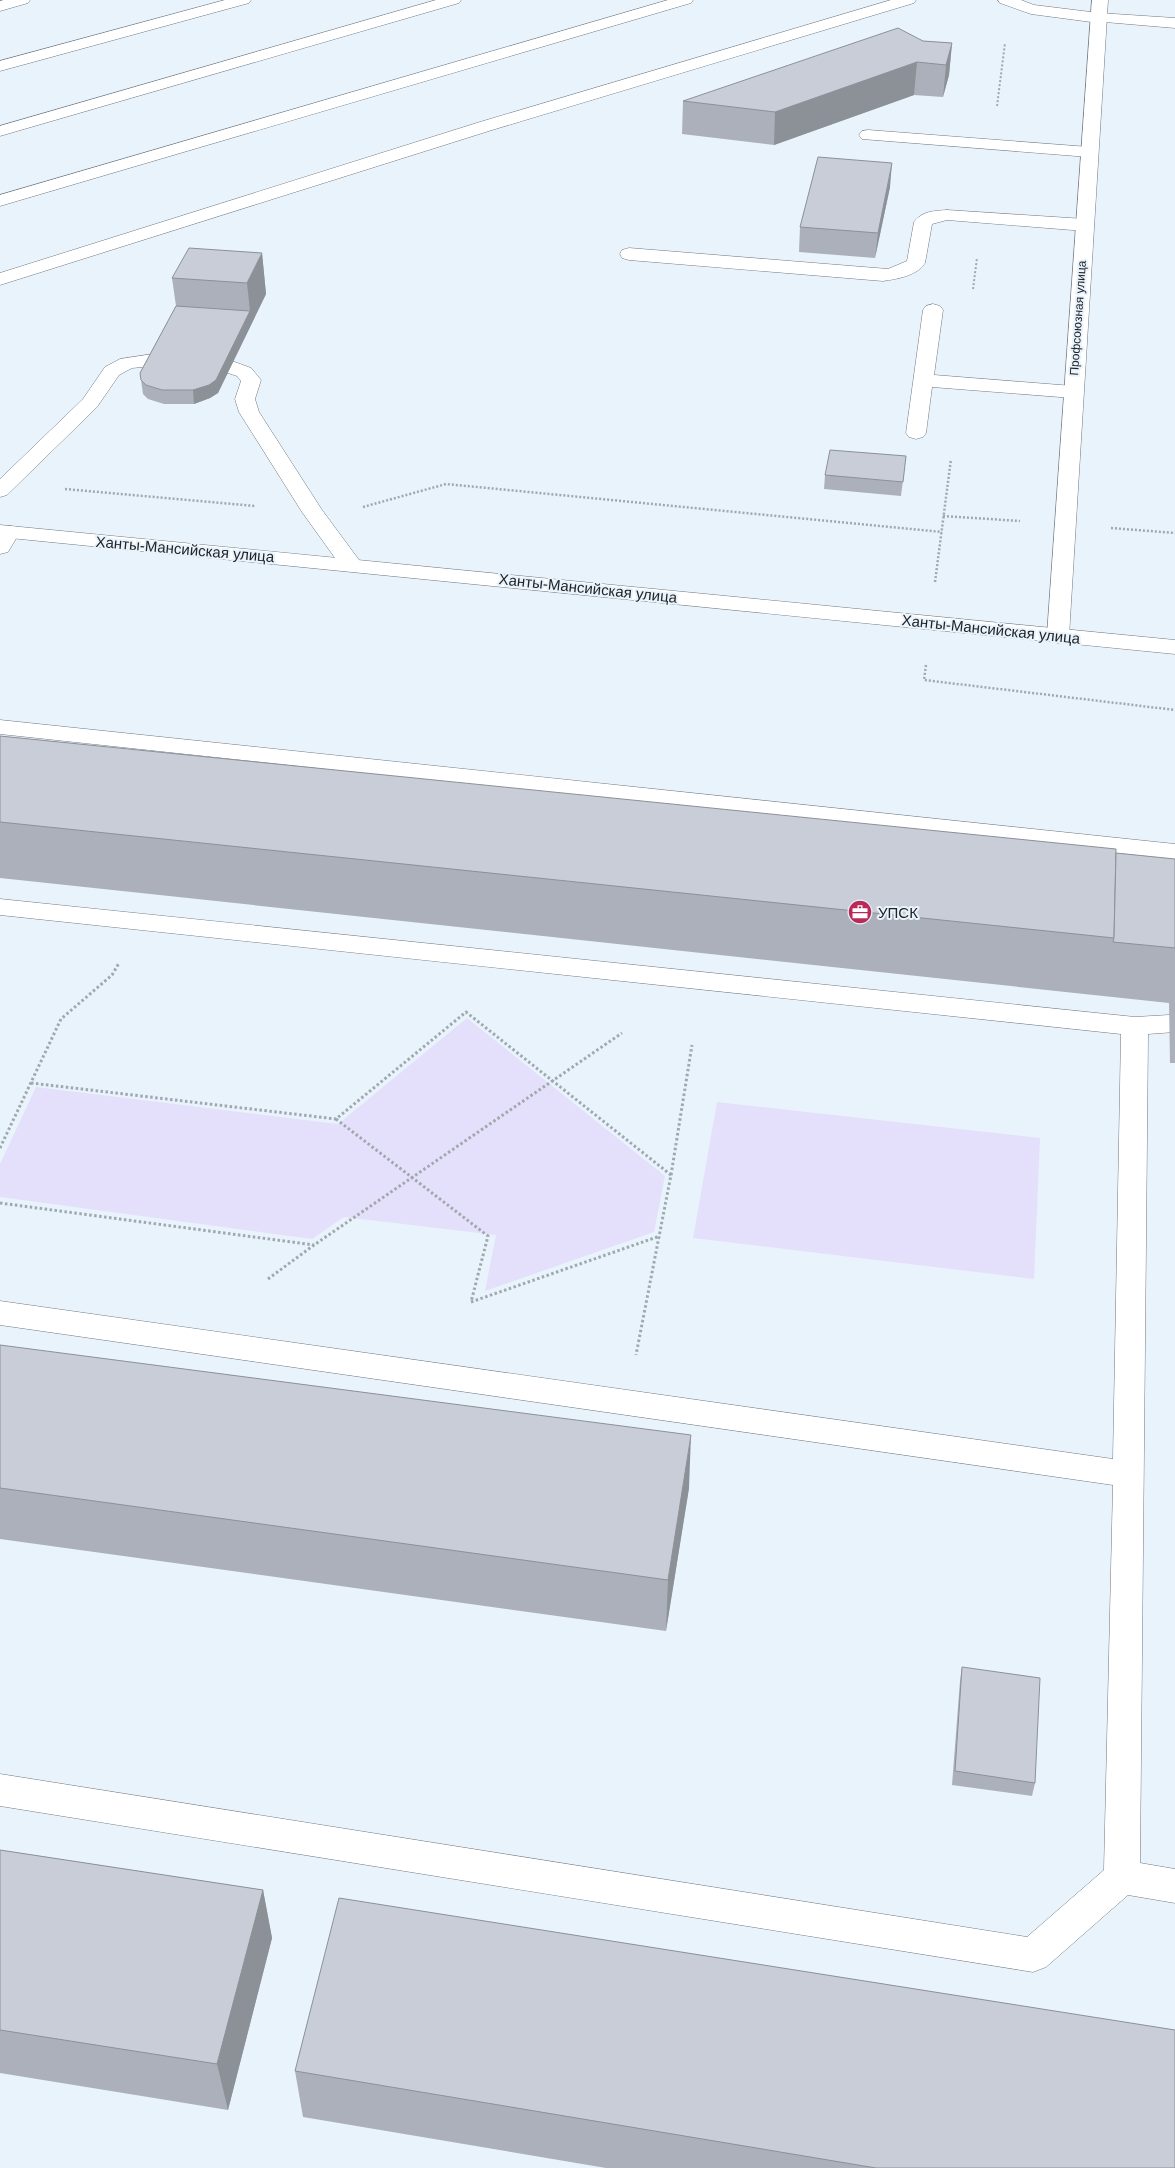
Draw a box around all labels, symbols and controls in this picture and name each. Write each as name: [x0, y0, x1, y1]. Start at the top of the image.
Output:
street label: Профсоюзная улица: [1067, 260, 1089, 376]
street label: Ханты-Мансийская улица: [95, 533, 276, 565]
street label: Ханты-Мансийская улица: [498, 570, 679, 606]
street label: Ханты-Мансийская улица: [901, 611, 1082, 647]
office icon: УПСК: [847, 899, 873, 925]
place label: УПСК: [878, 904, 918, 921]

